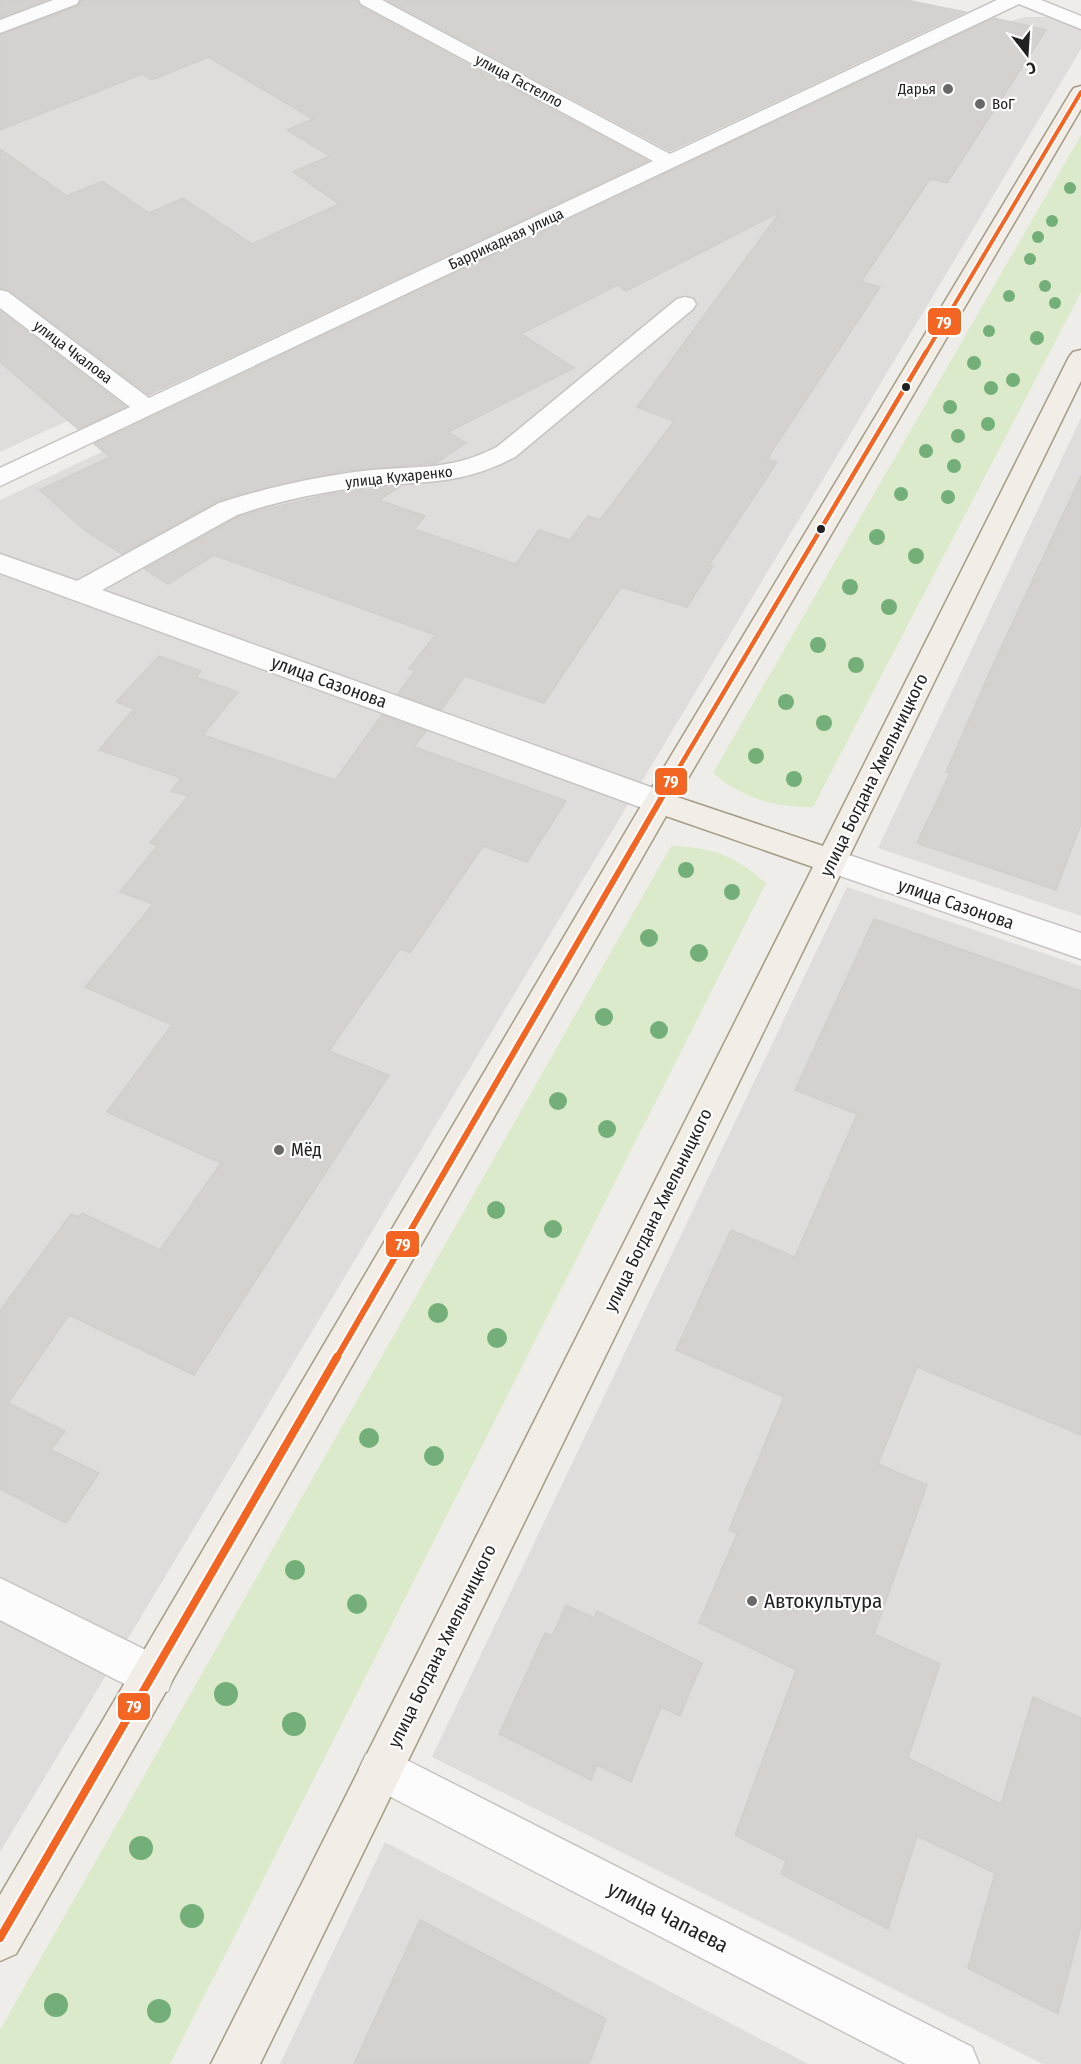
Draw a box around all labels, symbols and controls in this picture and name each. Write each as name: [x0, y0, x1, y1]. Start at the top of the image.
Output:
north arrow: [997, 24, 1057, 84]
street label: улица Гастелло: [472, 50, 566, 112]
text: С: [1024, 58, 1038, 78]
place label: Дарья: [897, 80, 936, 98]
marker: Дарья: [941, 82, 955, 96]
place label: ВоГ: [992, 95, 1015, 113]
marker: ВоГ: [973, 97, 987, 111]
street label: Баррикадная улица: [446, 204, 566, 274]
line badge: 79: [927, 307, 962, 336]
text: 79: [937, 313, 951, 332]
street label: улица Чкалова: [30, 317, 116, 387]
unlabelled marker: [900, 381, 912, 393]
street label: улица Кухаренко: [345, 462, 454, 492]
unlabelled marker: [815, 523, 827, 535]
street label: улица Сазонова: [268, 651, 390, 713]
street label: улица Богдана Хмельницкого: [815, 670, 933, 880]
line badge: 79: [654, 767, 688, 796]
text: 79: [664, 772, 678, 791]
street label: улица Сазонова: [895, 874, 1017, 934]
street label: улица Богдана Хмельницкого: [599, 1105, 717, 1315]
place label: Мёд: [291, 1139, 322, 1161]
marker: Мёд: [272, 1143, 286, 1157]
line badge: 79: [385, 1230, 420, 1258]
text: 79: [396, 1235, 410, 1254]
street label: улица Богдана Хмельницкого: [383, 1541, 501, 1751]
place label: Автокультура: [764, 1588, 882, 1614]
marker: Автокультура: [745, 1594, 759, 1608]
line badge: 79: [117, 1692, 151, 1721]
text: 79: [127, 1697, 141, 1716]
street label: улица Чапаева: [603, 1876, 733, 1958]

